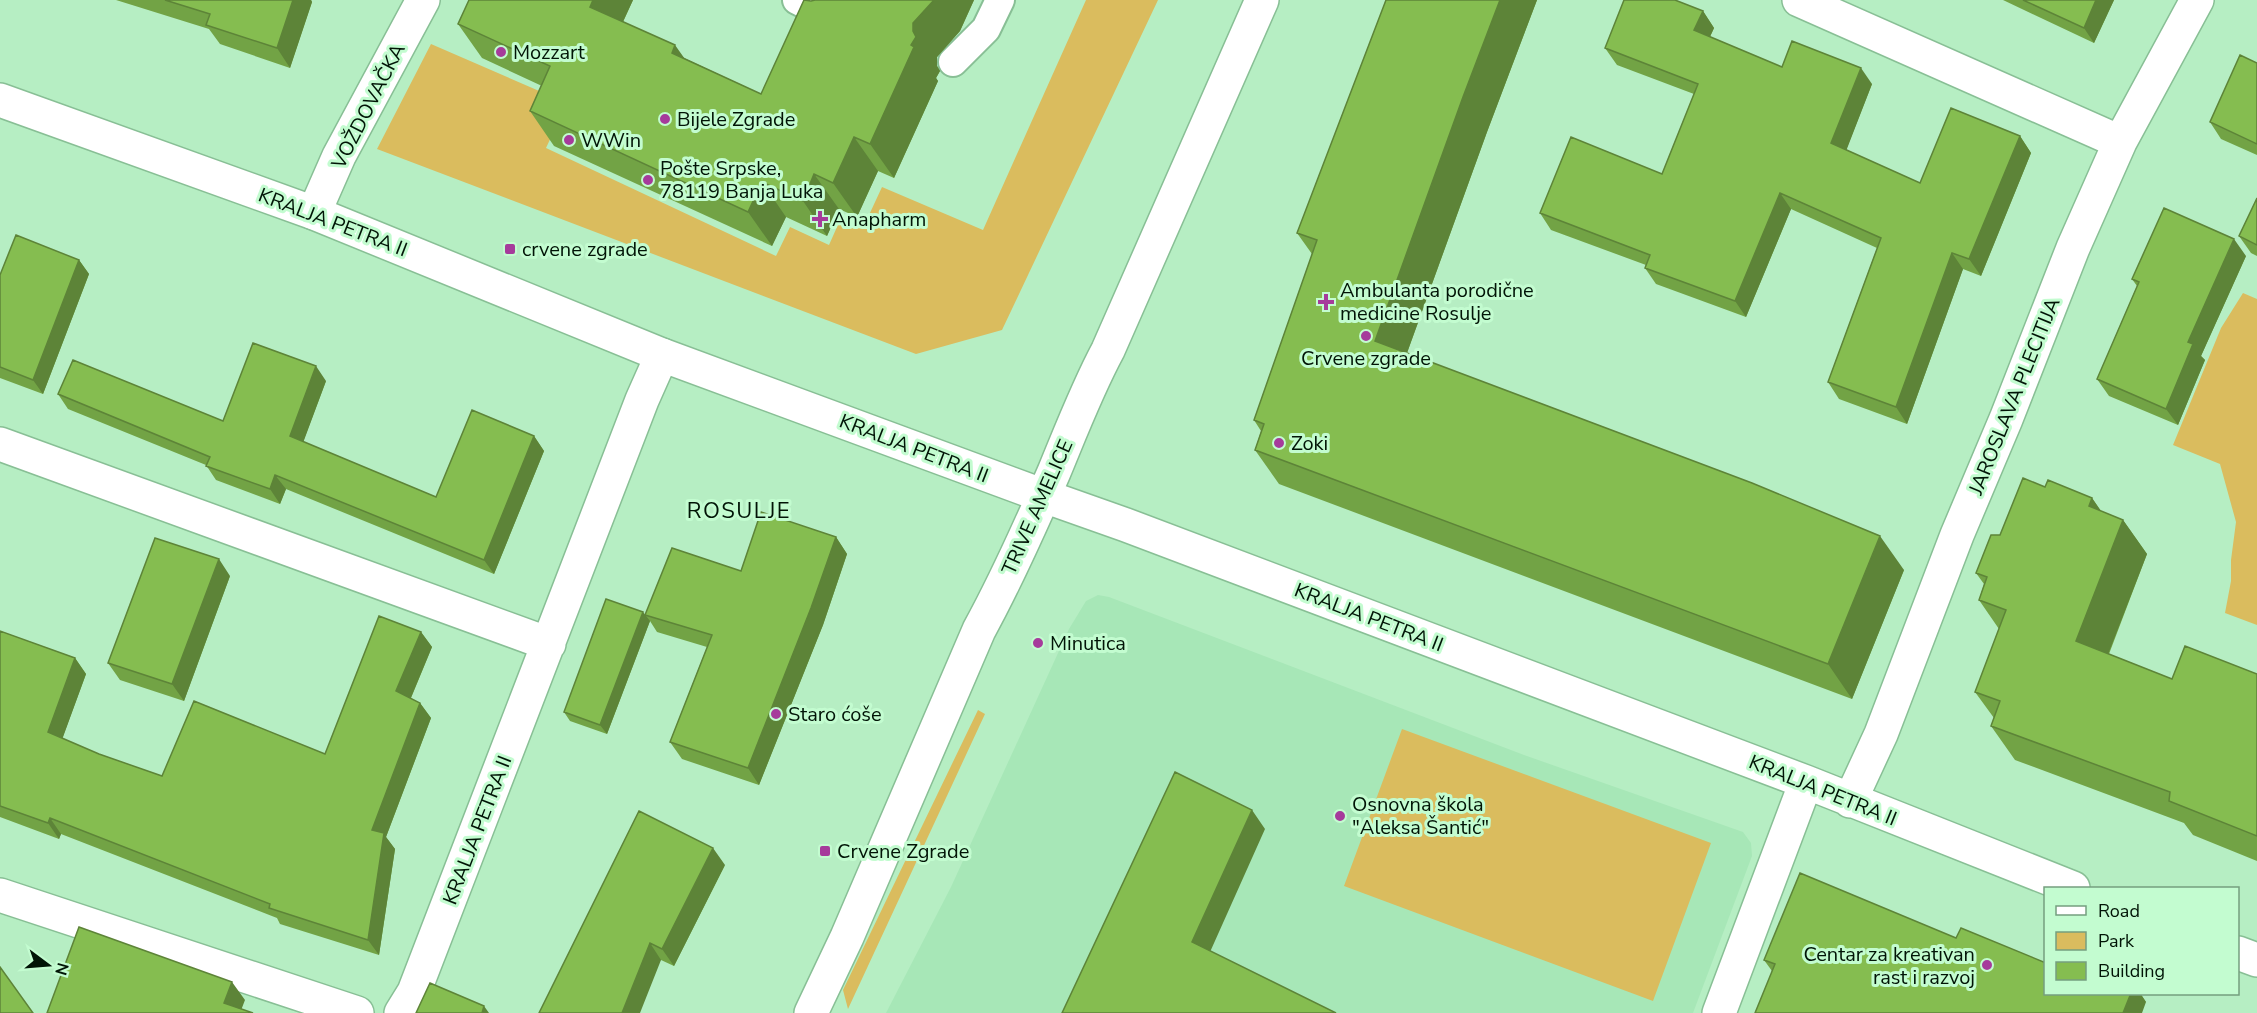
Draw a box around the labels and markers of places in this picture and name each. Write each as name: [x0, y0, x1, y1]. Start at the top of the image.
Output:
place label: Mozzart: [513, 39, 586, 66]
marker: Mozzart: [494, 45, 508, 59]
place label: Bijele Zgrade: [677, 106, 795, 133]
marker: Bijele Zgrade: [658, 112, 672, 126]
place label: WWin: [581, 127, 641, 154]
marker: WWin: [562, 133, 576, 147]
place label: Pošte Srpske, 78119 Banja Luka: [660, 155, 823, 205]
marker: Pošte Srpske, 78119 Banja Luka: [641, 173, 655, 187]
place label: Anapharm: [832, 206, 926, 233]
marker: Anapharm: [813, 212, 827, 226]
place label: crvene zgrade: [522, 236, 648, 263]
marker: crvene zgrade: [503, 242, 517, 256]
place label: Ambulanta porodične medicine Rosulje: [1340, 277, 1534, 327]
marker: Ambulanta porodične medicine Rosulje: [1317, 293, 1335, 311]
marker: Crvene zgrade: [1359, 329, 1373, 343]
place label: Crvene zgrade: [1301, 345, 1431, 372]
place label: Zoki: [1291, 430, 1328, 457]
marker: Zoki: [1272, 436, 1286, 450]
place label: Minutica: [1050, 630, 1126, 657]
marker: Minutica: [1031, 636, 1045, 650]
place label: Staro ćoše: [788, 701, 882, 728]
marker: Staro ćoše: [769, 707, 783, 721]
place label: Osnovna škola "Aleksa Šantić": [1352, 791, 1489, 841]
marker: Osnovna škola "Aleksa Šantić": [1333, 809, 1347, 823]
place label: Crvene Zgrade: [837, 838, 969, 865]
marker: Crvene Zgrade: [818, 844, 832, 858]
place label: Centar za kreativan rast i razvoj: [1803, 941, 1975, 991]
marker: Centar za kreativan rast i razvoj: [1980, 958, 1994, 972]

